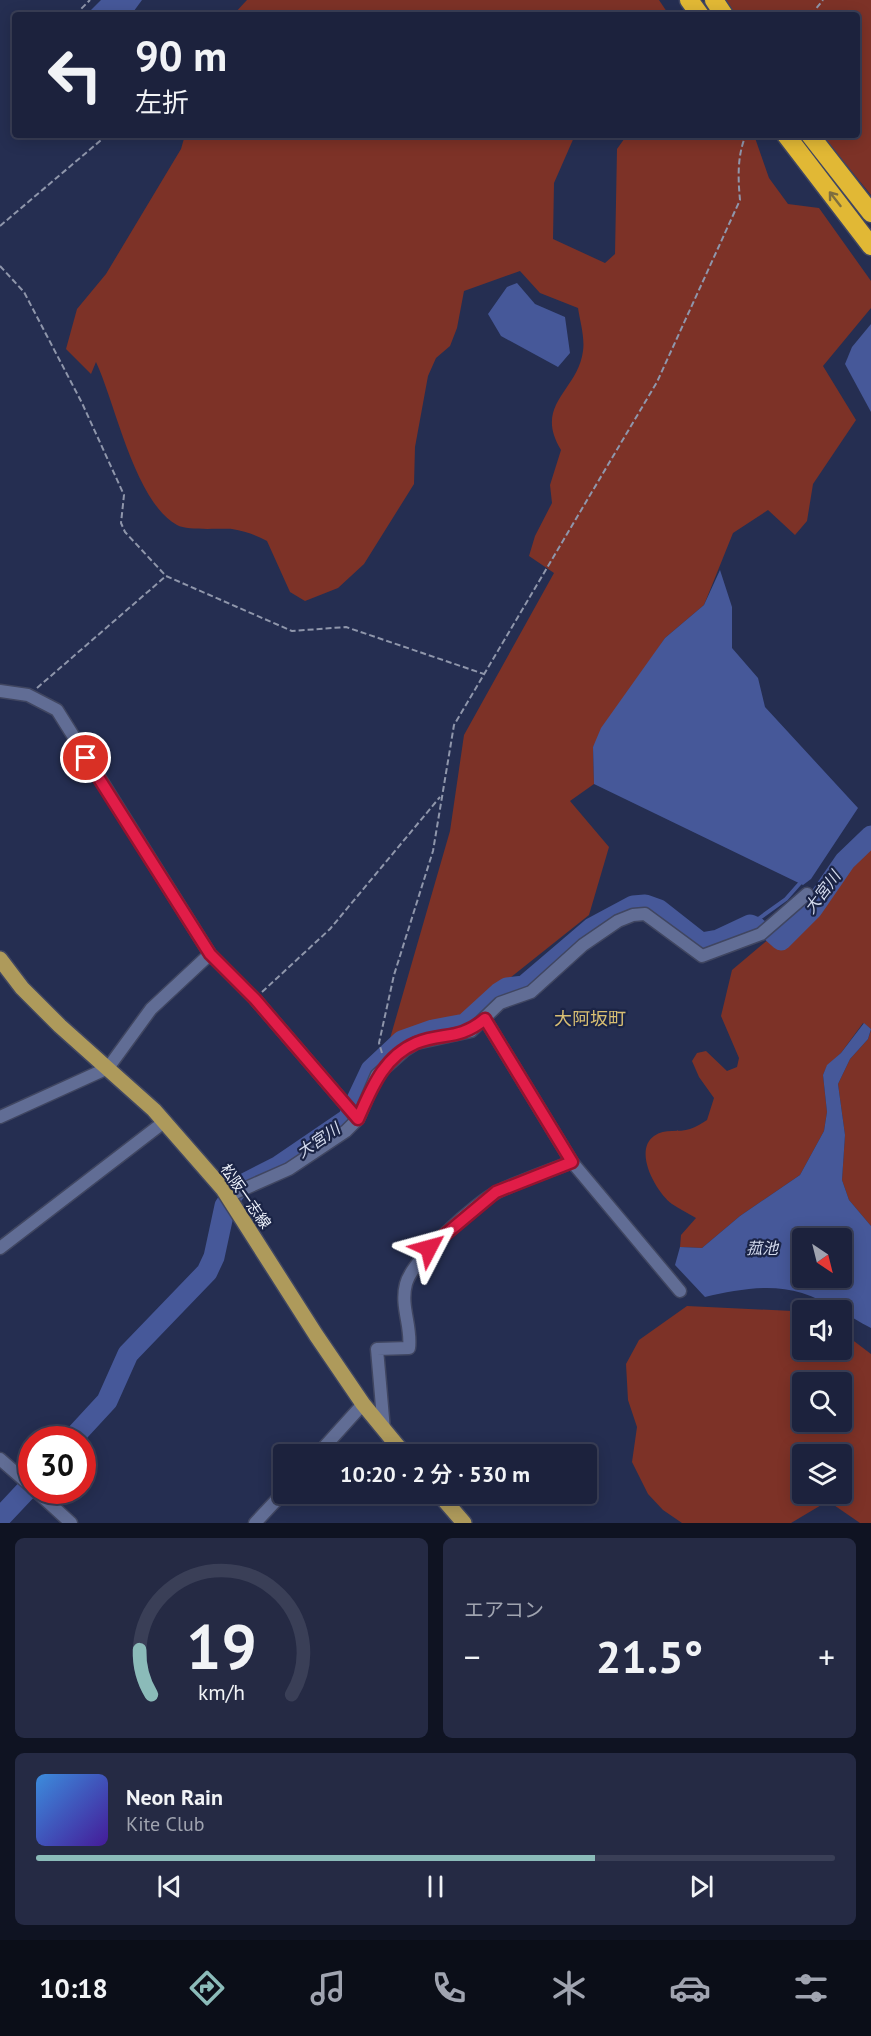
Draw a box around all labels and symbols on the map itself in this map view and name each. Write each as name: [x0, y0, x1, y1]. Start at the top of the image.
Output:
one-way arrow: [829, 192, 842, 208]
pin: [60, 732, 111, 783]
water label: 大宮川: [800, 865, 846, 917]
district label: 大阿坂町: [554, 1007, 626, 1030]
water label: 大宮川: [293, 1117, 345, 1162]
street label: 松阪一志線: [217, 1160, 275, 1232]
position arrow: [397, 1216, 461, 1280]
north arrow: [792, 1228, 852, 1288]
water label: 菰池: [746, 1238, 780, 1258]
speed limit sign: 30: [18, 1426, 96, 1504]

